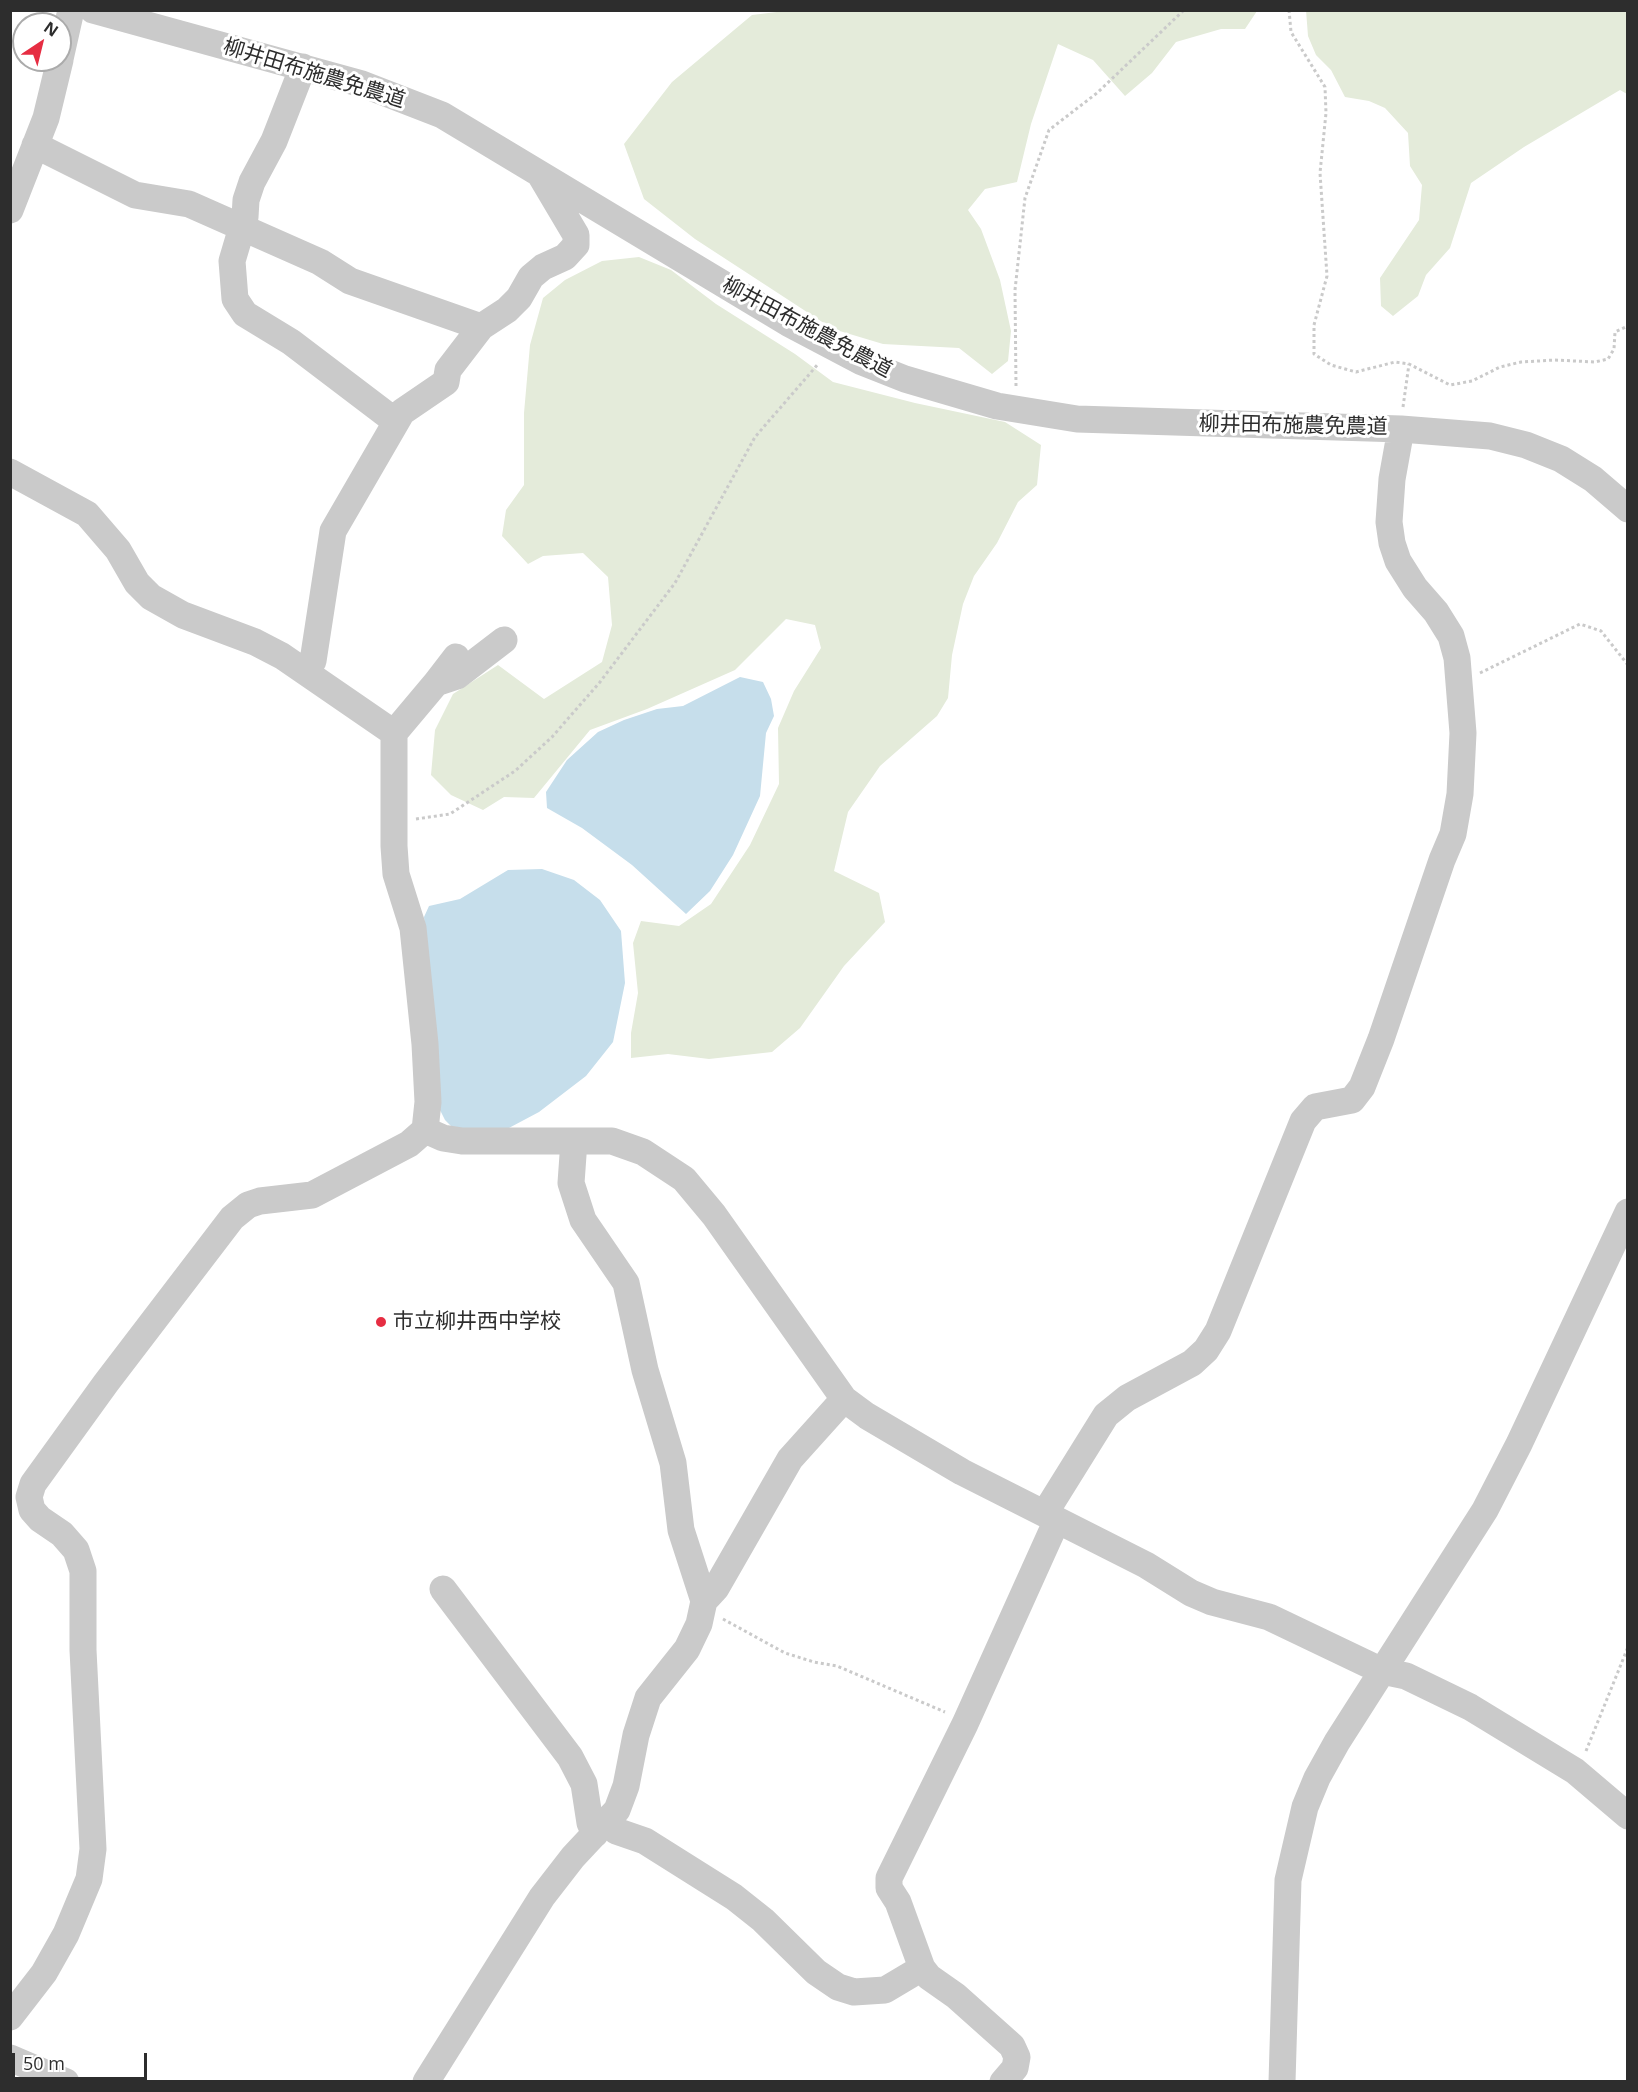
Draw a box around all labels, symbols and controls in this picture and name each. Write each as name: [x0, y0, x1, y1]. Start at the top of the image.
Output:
north arrow: [12, 12, 72, 72]
text: N: [40, 16, 63, 42]
street label: 柳井田布施農免農道: [220, 34, 408, 114]
street label: 柳井田布施農免農道: [718, 273, 896, 383]
street label: 柳井田布施農免農道: [1198, 412, 1388, 440]
place label: 市立柳井西中学校: [393, 1309, 561, 1335]
marker: 市立柳井西中学校: [374, 1315, 388, 1329]
scale bar: [15, 2041, 150, 2079]
text: 50 m: [23, 2051, 65, 2075]

